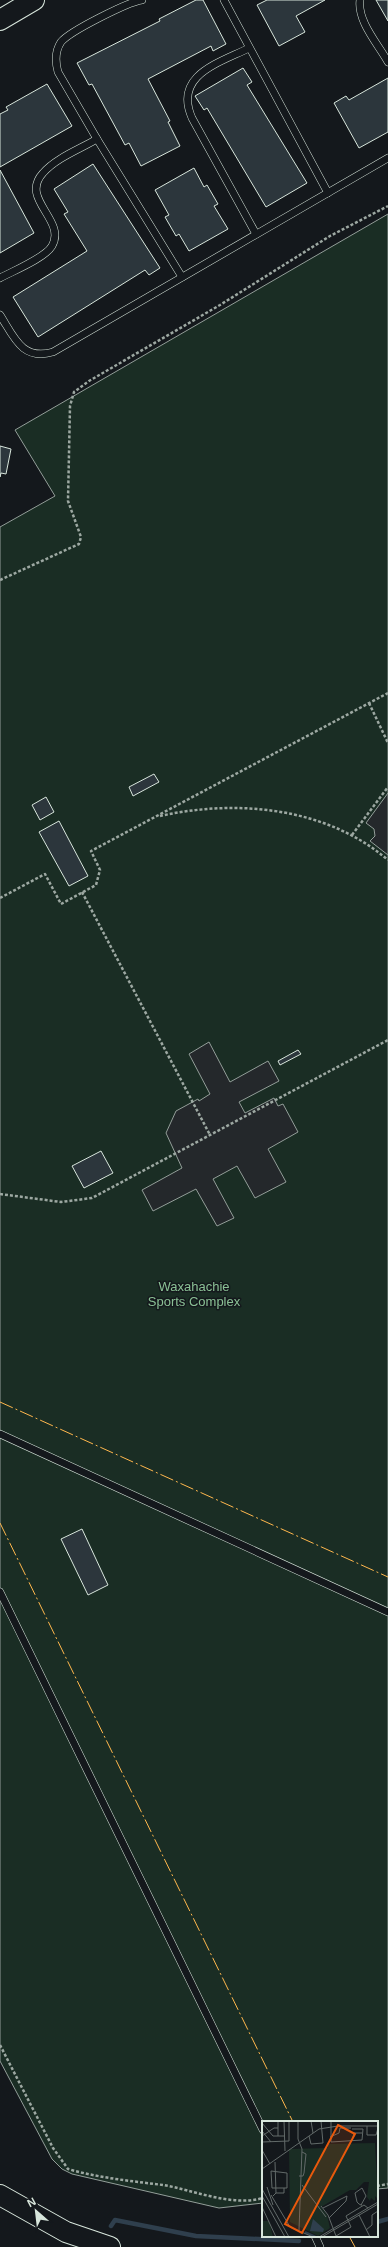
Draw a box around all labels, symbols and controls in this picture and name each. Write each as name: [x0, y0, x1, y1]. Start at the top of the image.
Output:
park label: Waxahachie Sports Complex: [148, 1279, 241, 1309]
inset map: [262, 2121, 378, 2237]
north arrow: [16, 2191, 56, 2231]
text: N: [25, 2195, 38, 2209]

